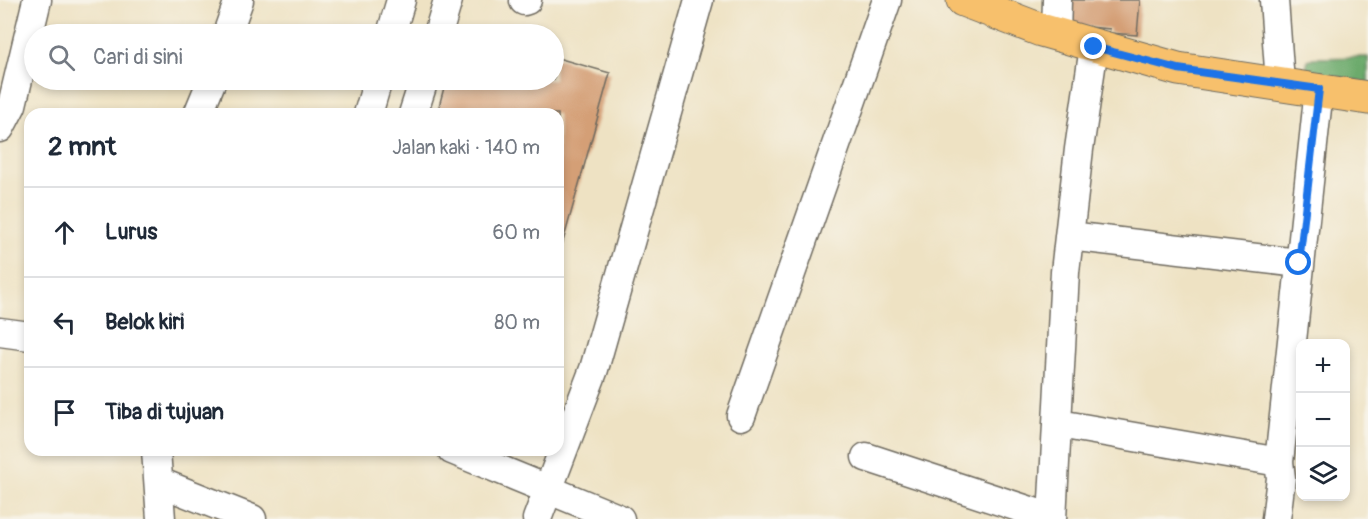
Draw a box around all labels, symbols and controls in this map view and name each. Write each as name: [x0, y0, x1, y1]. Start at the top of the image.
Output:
search box: [24, 24, 564, 90]
route end: [1080, 33, 1106, 59]
icon: search: [45, 41, 78, 74]
text: Cari di sini: [93, 43, 183, 71]
text: 2 mnt: [48, 131, 116, 163]
text: Jalan kaki · 140 m: [392, 135, 540, 160]
icon: ahead: [48, 216, 81, 249]
text: Lurus: [105, 218, 157, 246]
text: 60 m: [493, 220, 540, 245]
route start: [1285, 249, 1311, 275]
icon: left: [48, 306, 81, 339]
text: Belok kiri: [105, 308, 184, 336]
text: 80 m: [494, 310, 540, 335]
map controls: [1296, 339, 1350, 501]
button: +: [1296, 339, 1350, 393]
button: −: [1296, 393, 1350, 447]
icon: arrive: [48, 396, 81, 429]
text: Tiba di tujuan: [105, 398, 224, 426]
button: layers: [1296, 447, 1350, 501]

